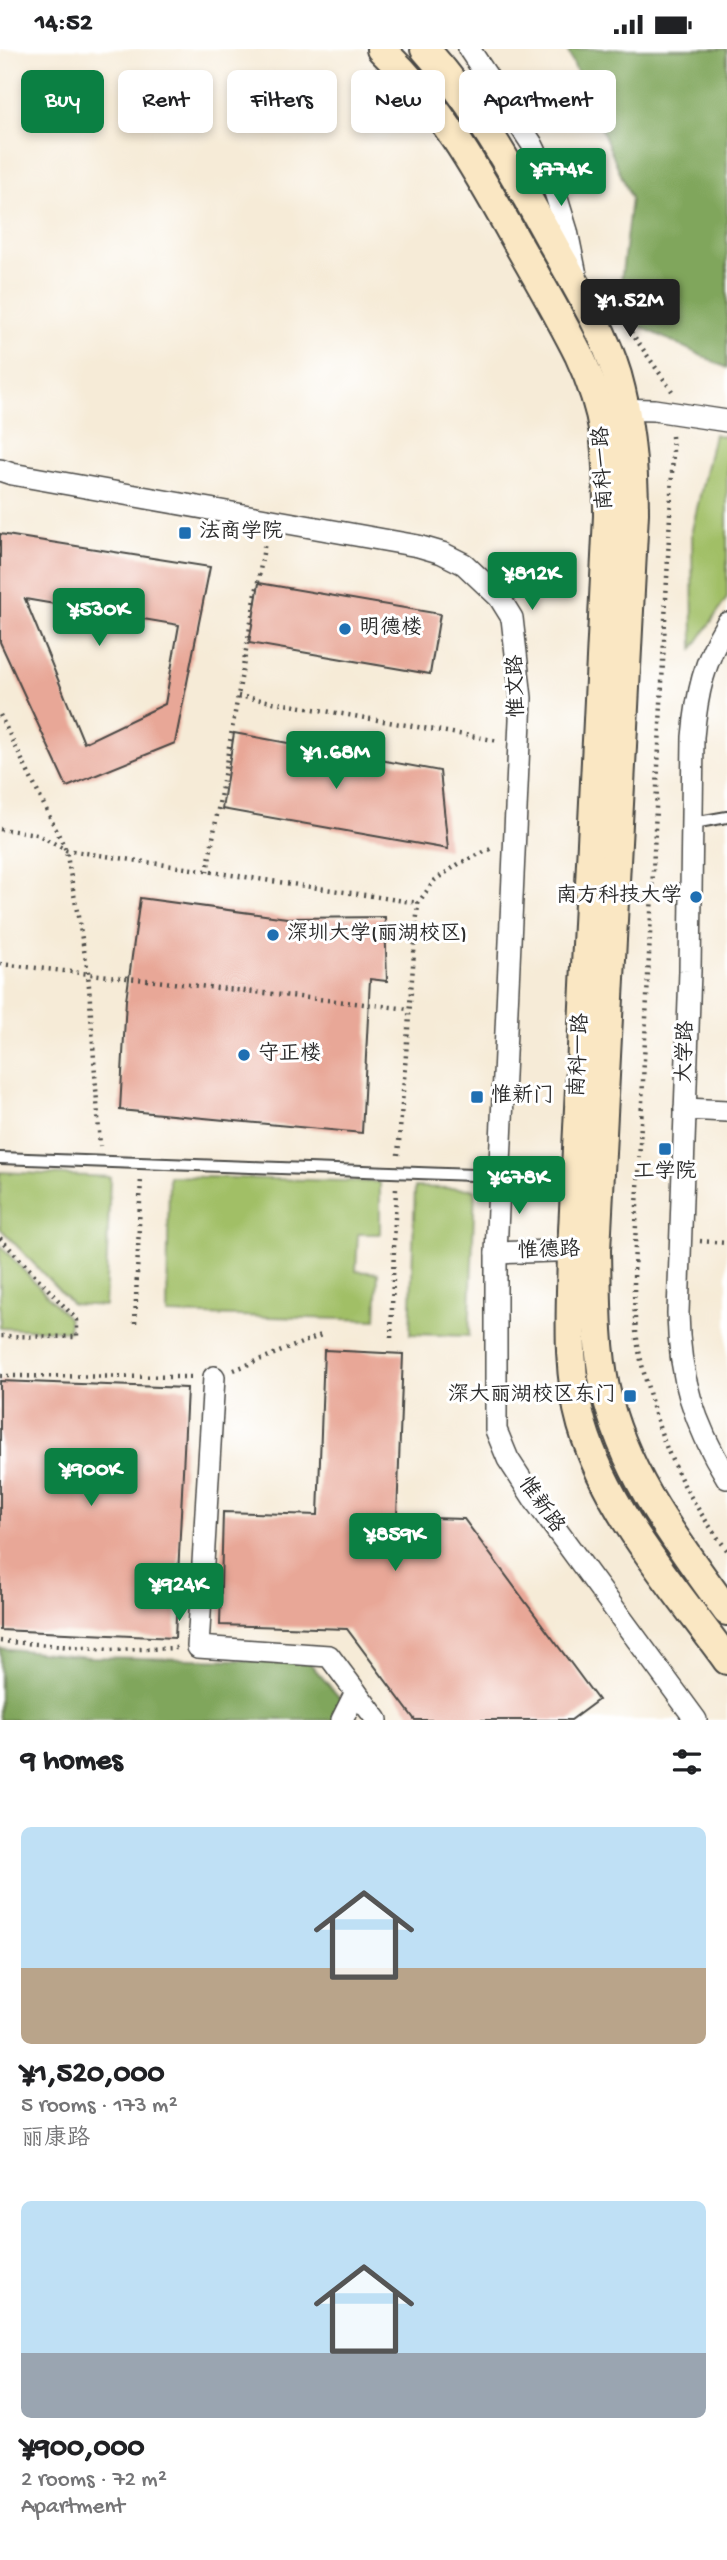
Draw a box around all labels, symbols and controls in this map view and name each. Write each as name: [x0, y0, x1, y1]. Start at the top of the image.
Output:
text: 14:52: [35, 9, 92, 40]
chip: Buy: [21, 70, 104, 133]
chip: Rent: [118, 70, 213, 133]
chip: Filters: [227, 70, 337, 133]
chip: New: [351, 70, 445, 133]
chip: Apartment: [459, 70, 616, 133]
pin: ¥774K: [512, 149, 610, 208]
text: ¥774K: [532, 157, 590, 184]
pin: ¥1.52M: [573, 279, 687, 339]
text: ¥1.52M: [597, 288, 663, 315]
street label: 南科一路: [588, 425, 620, 511]
place label: 法商学院: [199, 520, 283, 546]
marker: 法商学院: [177, 525, 193, 541]
pin: ¥812K: [483, 553, 581, 612]
text: ¥812K: [504, 561, 560, 588]
pin: ¥530K: [50, 589, 148, 648]
text: ¥530K: [69, 597, 129, 624]
place label: 明德楼: [359, 615, 422, 642]
marker: 明德楼: [337, 621, 353, 637]
street label: 惟文路: [502, 654, 532, 718]
pin: ¥1.68M: [279, 731, 393, 791]
text: ¥1.68M: [302, 740, 370, 767]
place label: 南方科技大学: [556, 883, 682, 910]
marker: 南方科技大学: [688, 889, 704, 905]
place label: 深圳大学(丽湖校区): [287, 922, 467, 948]
marker: 深圳大学(丽湖校区): [265, 927, 281, 943]
street label: 南科一路: [564, 1012, 596, 1098]
street label: 大学路: [671, 1020, 701, 1084]
place label: 守正楼: [258, 1041, 321, 1068]
marker: 守正楼: [236, 1047, 252, 1063]
place label: 惟新门: [491, 1084, 554, 1110]
marker: 惟新门: [469, 1089, 485, 1105]
marker: 工学院: [657, 1141, 673, 1157]
pin: ¥678K: [470, 1157, 568, 1216]
place label: 工学院: [634, 1160, 697, 1186]
text: ¥678K: [489, 1165, 549, 1192]
street label: 惟德路: [517, 1236, 581, 1266]
place label: 深大丽湖校区东门: [448, 1382, 616, 1409]
marker: 深大丽湖校区东门: [622, 1388, 638, 1404]
pin: ¥900K: [42, 1449, 140, 1508]
text: ¥900K: [61, 1457, 121, 1484]
street label: 惟新路: [512, 1472, 570, 1539]
pin: ¥859K: [346, 1513, 444, 1573]
text: ¥859K: [365, 1522, 425, 1549]
pin: ¥924K: [130, 1563, 228, 1623]
text: ¥924K: [150, 1572, 208, 1599]
icon: filters: [668, 1743, 706, 1781]
text: 9 homes: [21, 1745, 123, 1780]
icon: home: [301, 1872, 427, 1998]
text: ¥1,520,000: [21, 2058, 165, 2093]
text: 5 rooms · 173 m²: [21, 2093, 178, 2120]
text: 丽康路: [21, 2126, 90, 2153]
icon: home: [301, 2246, 427, 2372]
text: ¥900,000: [21, 2432, 145, 2467]
text: 2 rooms · 72 m²: [21, 2467, 167, 2494]
text: Apartment: [21, 2494, 125, 2521]

